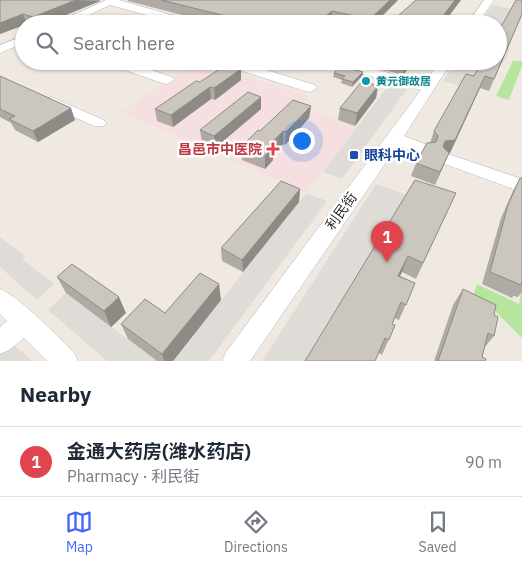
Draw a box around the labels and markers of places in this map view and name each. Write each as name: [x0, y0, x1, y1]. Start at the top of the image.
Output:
place label: 黄元御故居: [376, 74, 431, 88]
marker: 黄元御故居: [360, 75, 372, 87]
place label: 昌邑市中医院: [178, 140, 262, 158]
marker: 昌邑市中医院: [266, 142, 280, 156]
place label: 眼科中心: [364, 146, 420, 164]
marker: 眼科中心: [348, 149, 360, 161]
pin: 1: [371, 221, 403, 262]

